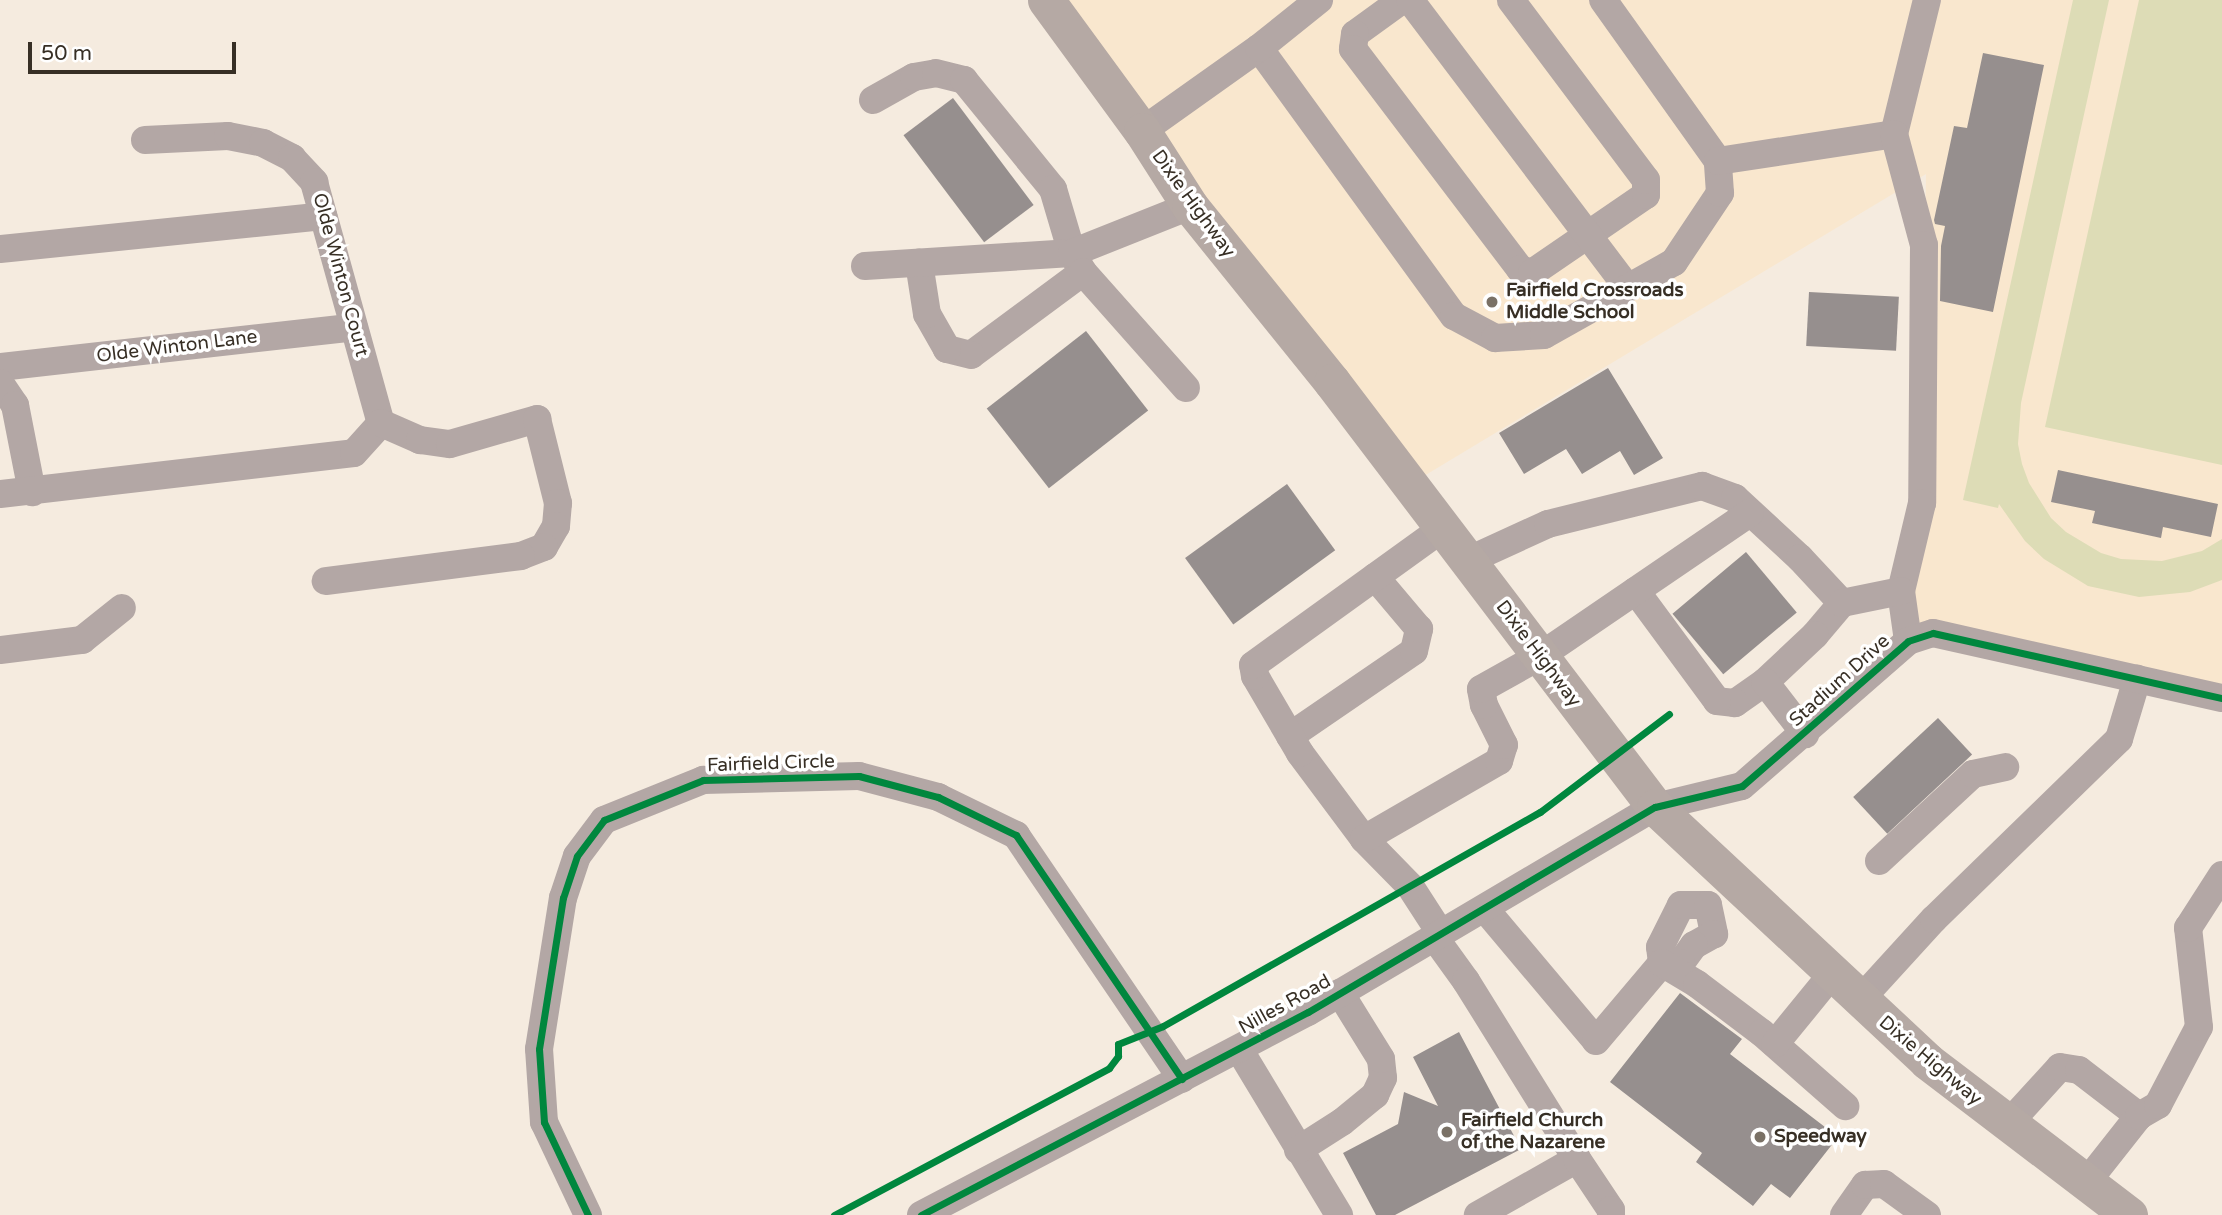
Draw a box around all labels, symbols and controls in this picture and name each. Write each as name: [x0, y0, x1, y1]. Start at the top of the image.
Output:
scale bar: [32, 28, 240, 72]
text: 50 m: [41, 41, 92, 66]
street label: Dixie Highway: [1146, 146, 1240, 262]
street label: Olde Winton Court: [307, 191, 373, 359]
place label: Fairfield Crossroads Middle School: [1506, 280, 1683, 324]
marker: Fairfield Crossroads Middle School: [1484, 294, 1500, 310]
street label: Olde Winton Lane: [95, 326, 259, 368]
street label: Dixie Highway: [1491, 596, 1585, 712]
street label: Stadium Drive: [1785, 630, 1895, 732]
street label: Fairfield Circle: [707, 750, 835, 778]
street label: Nilles Road: [1235, 970, 1335, 1040]
street label: Dixie Highway: [1874, 1011, 1986, 1111]
place label: Fairfield Church of the Nazarene: [1461, 1110, 1605, 1154]
marker: Fairfield Church of the Nazarene: [1439, 1124, 1455, 1140]
place label: Speedway: [1774, 1126, 1867, 1148]
marker: Speedway: [1752, 1129, 1768, 1145]

